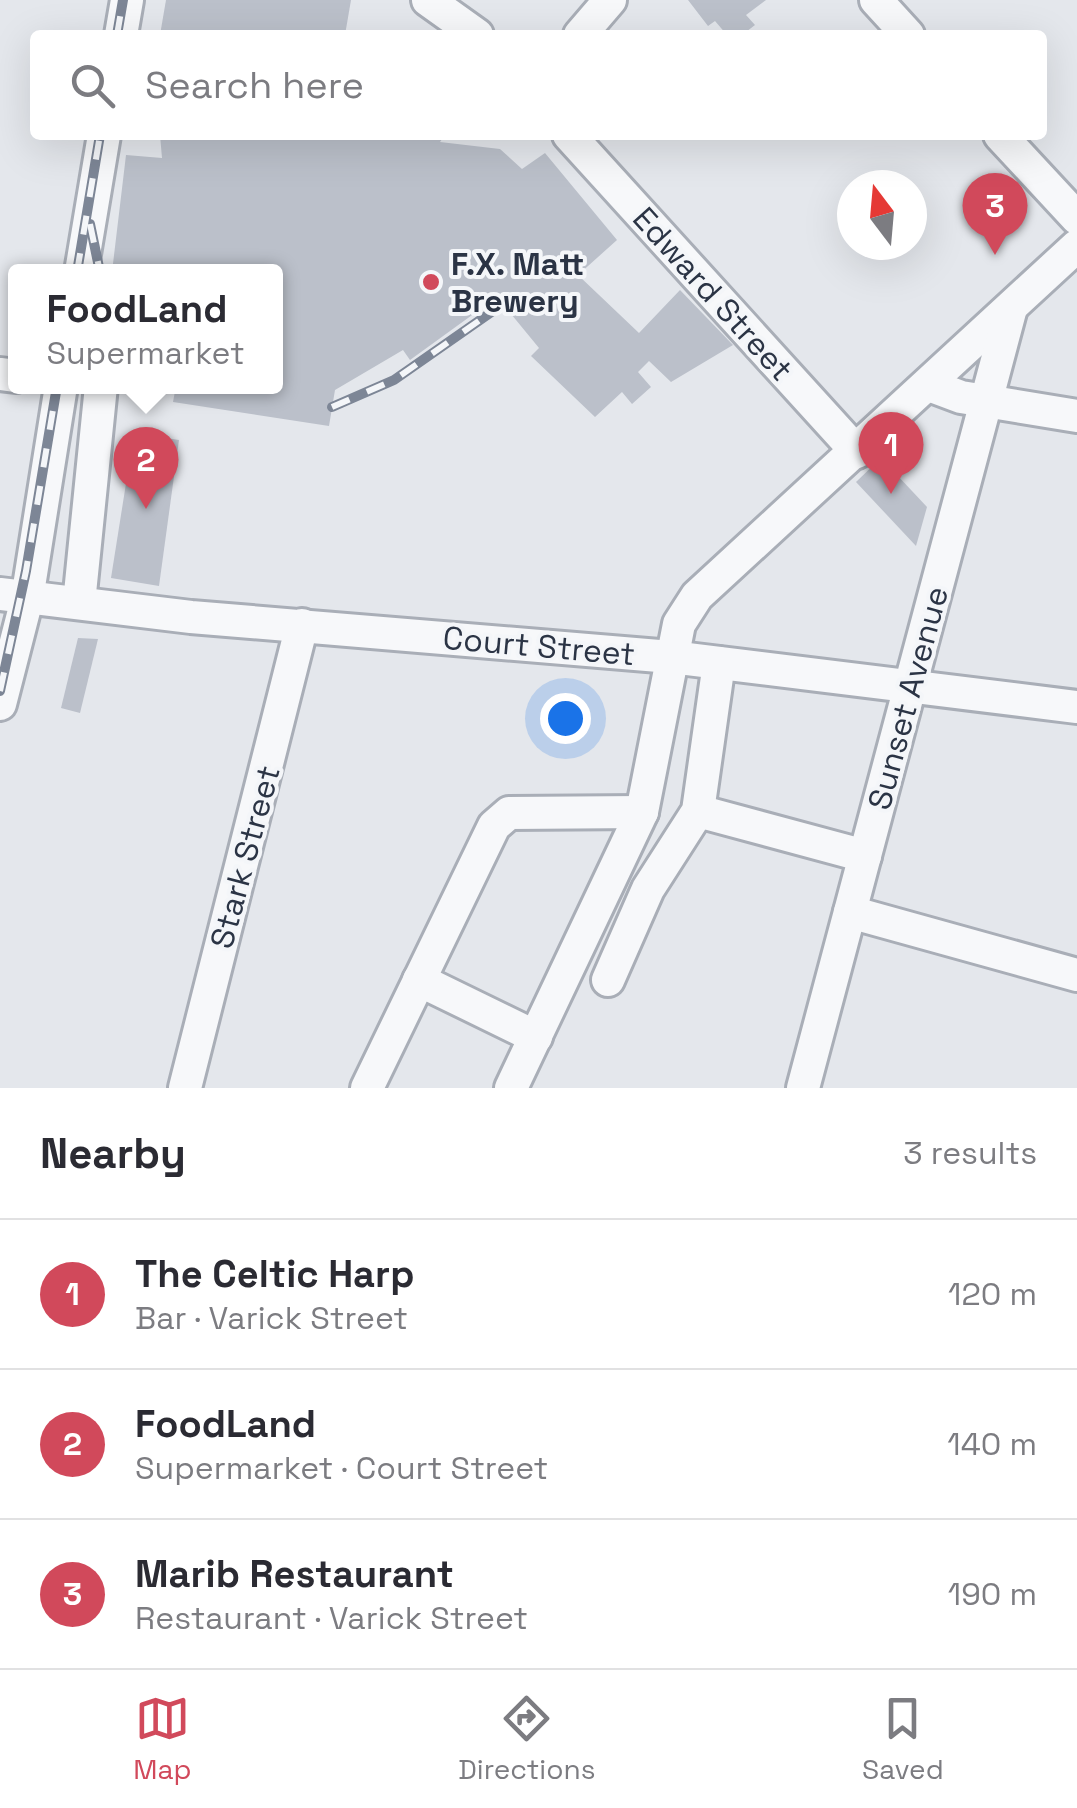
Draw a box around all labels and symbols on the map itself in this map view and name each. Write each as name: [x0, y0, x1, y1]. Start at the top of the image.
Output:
north arrow: [837, 170, 927, 260]
pin: 3: [962, 172, 1028, 255]
street label: Edward Street: [624, 199, 802, 389]
place label: F.X. Matt Brewery: [451, 244, 584, 321]
marker: F.X. Matt Brewery: [420, 271, 442, 293]
pin: 1: [858, 412, 924, 494]
pin: 2: [114, 426, 178, 509]
street label: Sunset Avenue: [859, 582, 957, 814]
street label: Court Street: [441, 618, 637, 674]
your location: [540, 693, 591, 744]
street label: Stark Street: [201, 761, 289, 953]

